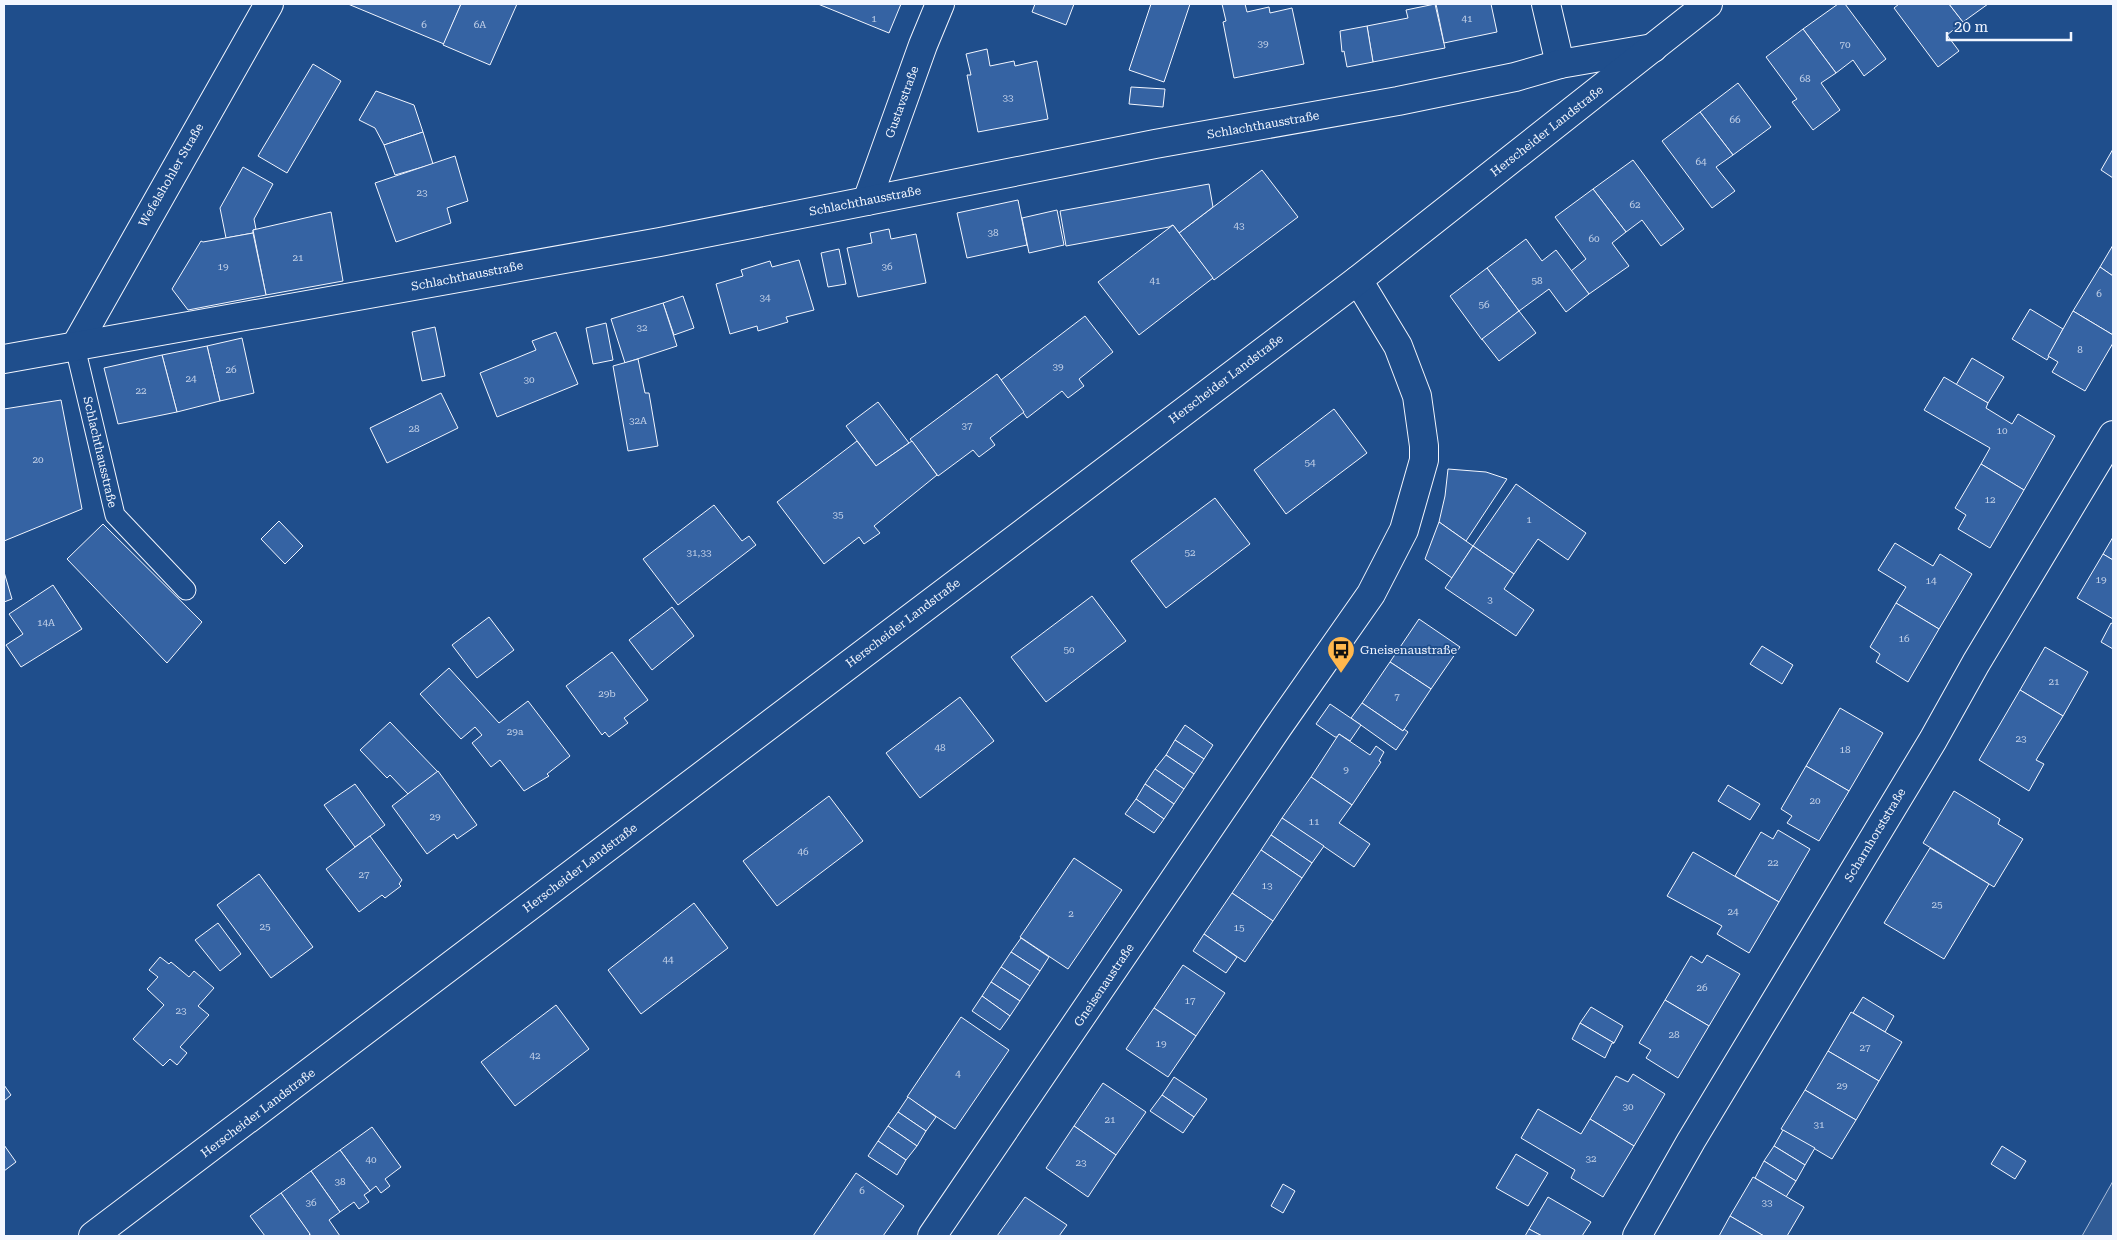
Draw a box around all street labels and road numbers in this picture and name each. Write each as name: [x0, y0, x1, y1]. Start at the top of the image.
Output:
street label: Gustavstraße: [882, 64, 922, 140]
street label: Herscheider Landstraße: [1488, 82, 1606, 179]
street label: Schlachthausstraße: [1206, 108, 1321, 142]
street label: Wefelshohler Straße: [136, 121, 207, 229]
street label: Schlachthausstraße: [808, 183, 923, 219]
street label: Schlachthausstraße: [410, 258, 525, 294]
street label: Herscheider Landstraße: [1166, 331, 1286, 426]
street label: Schlachthausstraße: [80, 395, 120, 509]
street label: Herscheider Landstraße: [843, 575, 963, 670]
street label: Scharnhorststraße: [1841, 785, 1909, 884]
street label: Herscheider Landstraße: [520, 820, 640, 915]
street label: Gneisenaustraße: [1071, 941, 1137, 1029]
street label: Herscheider Landstraße: [198, 1065, 318, 1160]

